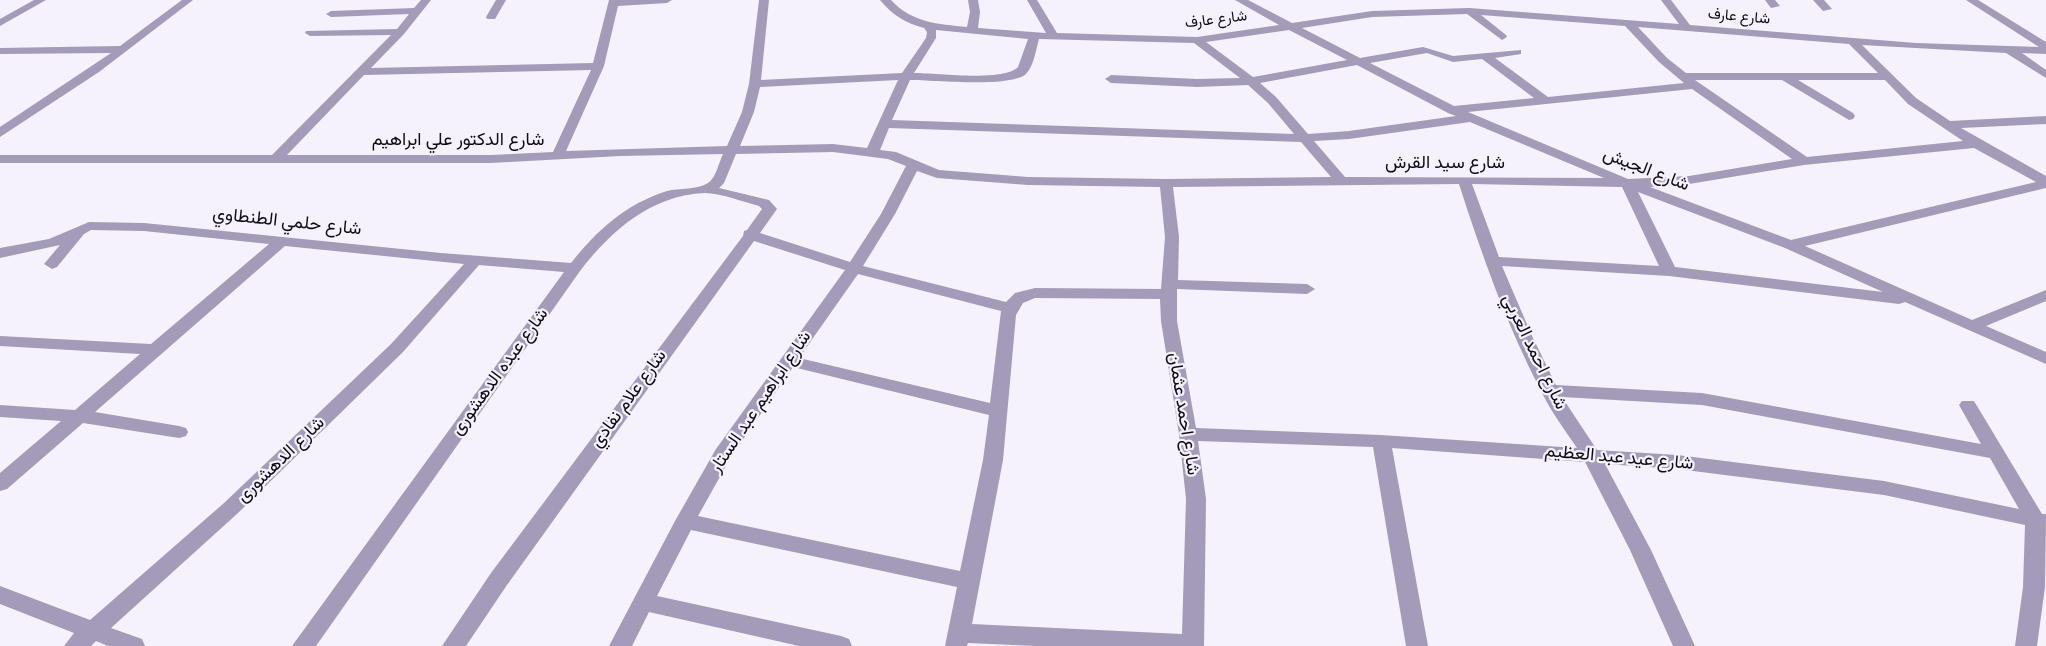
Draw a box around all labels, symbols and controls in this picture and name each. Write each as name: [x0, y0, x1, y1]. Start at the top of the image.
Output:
street label: شارع عارف: [1707, 5, 1771, 29]
street label: شارع عارف: [1184, 7, 1248, 33]
street label: شارع الدكتور علي ابراهيم: [372, 129, 544, 151]
street label: شارع الجيش: [1600, 144, 1692, 196]
street label: شارع سيد القرش: [1385, 152, 1505, 174]
street label: شارع حلمي الطنطاوي: [211, 203, 363, 241]
street label: شارع احمد العربي: [1497, 291, 1571, 413]
street label: شارع عبده الدهشورى: [447, 304, 553, 440]
street label: شارع ابراهيم عبد الستار: [706, 327, 816, 477]
street label: شارع علام نفادي: [586, 346, 672, 452]
street label: شارع احمد عثمان: [1163, 351, 1203, 477]
street label: شارع الدهشورى: [233, 413, 329, 507]
street label: شارع عيد عبد العظيم: [1544, 441, 1694, 475]

